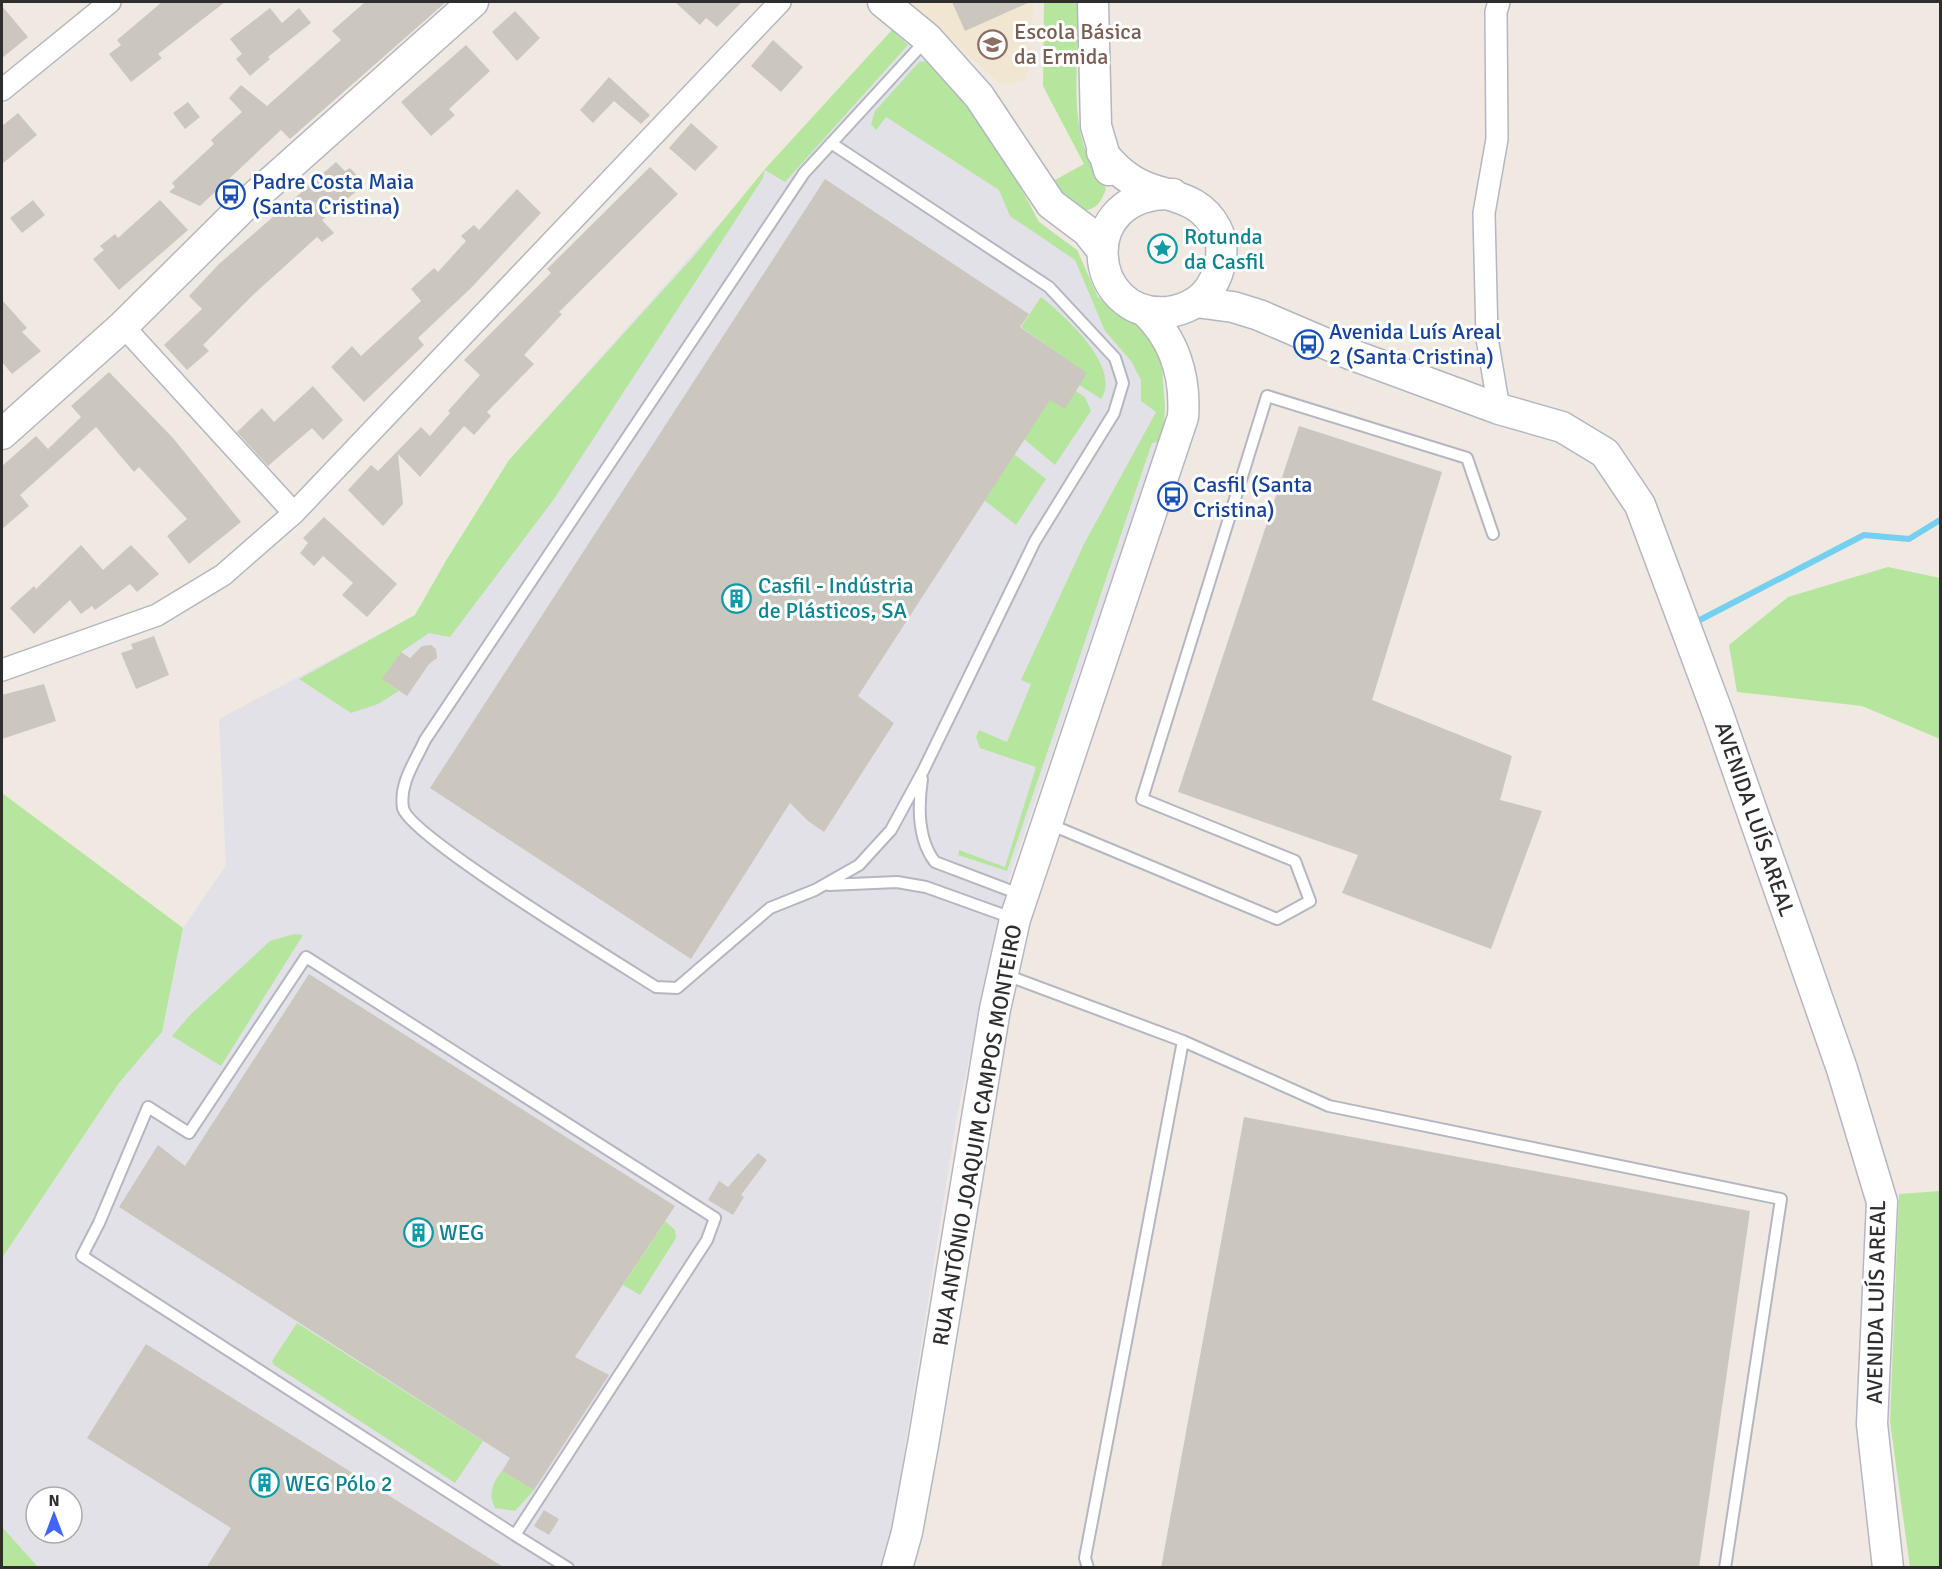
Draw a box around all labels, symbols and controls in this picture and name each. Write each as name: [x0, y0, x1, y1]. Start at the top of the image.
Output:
place label: Escola Básica da Ermida: [1014, 18, 1142, 70]
school or university icon: Escola Básica da Ermida: [977, 28, 1009, 60]
place label: Padre Costa Maia (Santa Cristina): [252, 168, 414, 220]
bus stop icon: Padre Costa Maia (Santa Cristina): [215, 178, 247, 210]
place label: Rotunda da Casfil: [1184, 223, 1265, 275]
place icon: Rotunda da Casfil: [1147, 233, 1179, 265]
place label: Avenida Luís Areal 2 (Santa Cristina): [1329, 318, 1502, 370]
bus stop icon: Avenida Luís Areal 2 (Santa Cristina): [1292, 328, 1324, 360]
place label: Casfil (Santa Cristina): [1193, 471, 1313, 523]
bus stop icon: Casfil (Santa Cristina): [1156, 481, 1188, 513]
place label: Casfil - Indústria de Plásticos, SA: [758, 572, 914, 624]
building icon: Casfil - Indústria de Plásticos, SA: [721, 582, 753, 614]
street label: AVENIDA LUÍS AREAL: [1709, 718, 1801, 920]
street label: RUA ANTÓNIO JOAQUIM CAMPOS MONTEIRO: [927, 922, 1027, 1348]
street label: AVENIDA LUÍS AREAL: [1861, 1200, 1891, 1404]
building icon: WEG: [402, 1216, 434, 1248]
place label: WEG: [439, 1219, 484, 1246]
building icon: WEG Pólo 2: [248, 1467, 280, 1499]
place label: WEG Pólo 2: [285, 1470, 393, 1497]
north arrow: [24, 1485, 84, 1545]
text: N: [48, 1491, 60, 1511]

